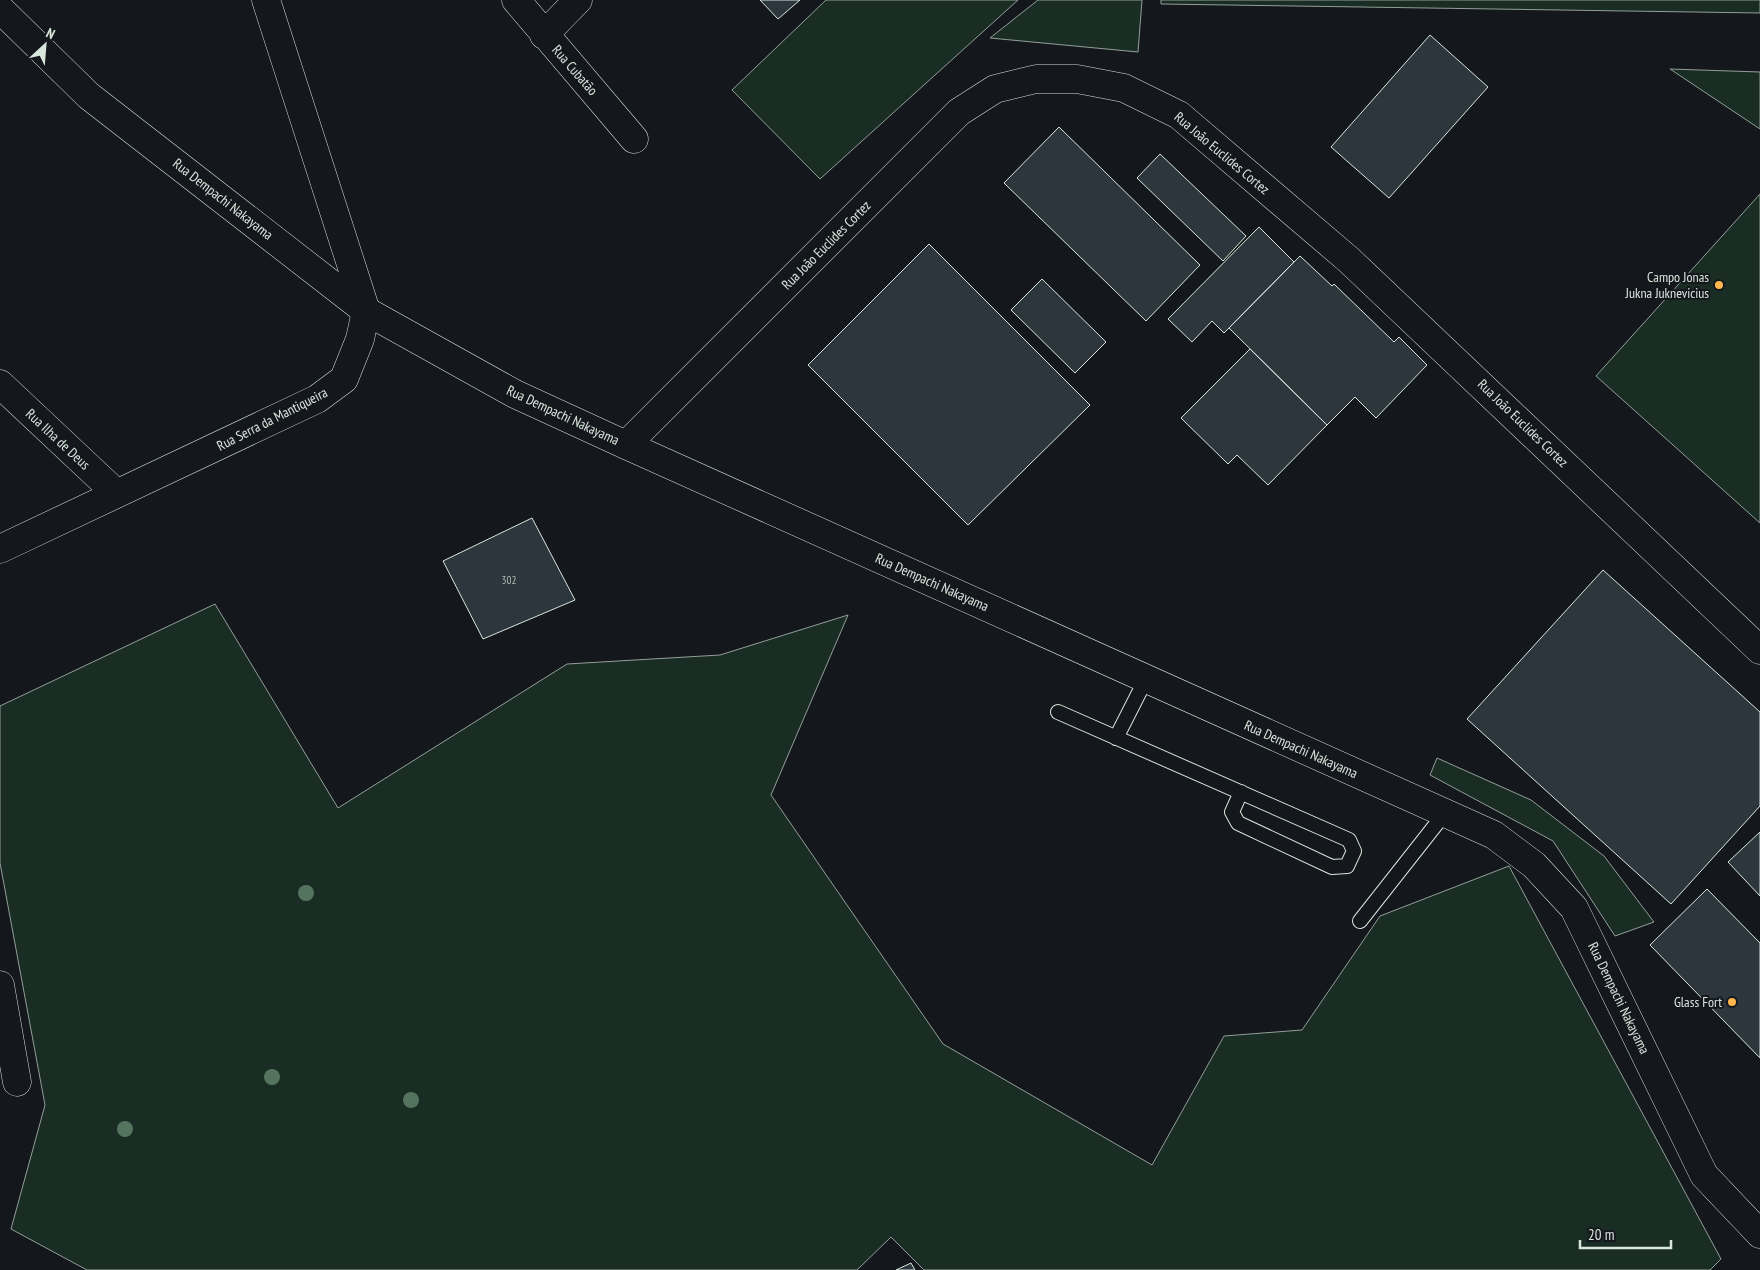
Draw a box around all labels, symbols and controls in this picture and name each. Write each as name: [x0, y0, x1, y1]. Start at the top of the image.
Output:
north arrow: [20, 20, 70, 70]
text: N: [43, 24, 58, 43]
street label: Rua Cubatão: [548, 41, 602, 99]
street label: Rua João Euclides Cortez: [1171, 108, 1273, 198]
street label: Rua Dempachi Nakayama: [169, 154, 277, 244]
street label: Rua João Euclides Cortez: [778, 197, 874, 293]
place label: Campo Jonas Jukna Juknevicius: [1625, 268, 1709, 302]
marker: Campo Jonas Jukna Juknevicius: [1713, 279, 1725, 291]
street label: Rua João Euclides Cortez: [1474, 375, 1572, 471]
street label: Rua Dempachi Nakayama: [504, 381, 622, 449]
street label: Rua Serra da Mantiqueira: [214, 383, 330, 455]
street label: Rua Ilha de Deus: [22, 405, 94, 474]
street label: Rua Dempachi Nakayama: [873, 549, 991, 615]
house number: 302: [502, 573, 516, 587]
street label: Rua Dempachi Nakayama: [1242, 716, 1360, 782]
street label: Rua Dempachi Nakayama: [1584, 939, 1654, 1057]
place label: Glass Fort: [1674, 993, 1722, 1011]
marker: Glass Fort: [1726, 996, 1738, 1008]
scale bar: [1580, 1218, 1671, 1250]
text: 20 m: [1588, 1225, 1614, 1244]

